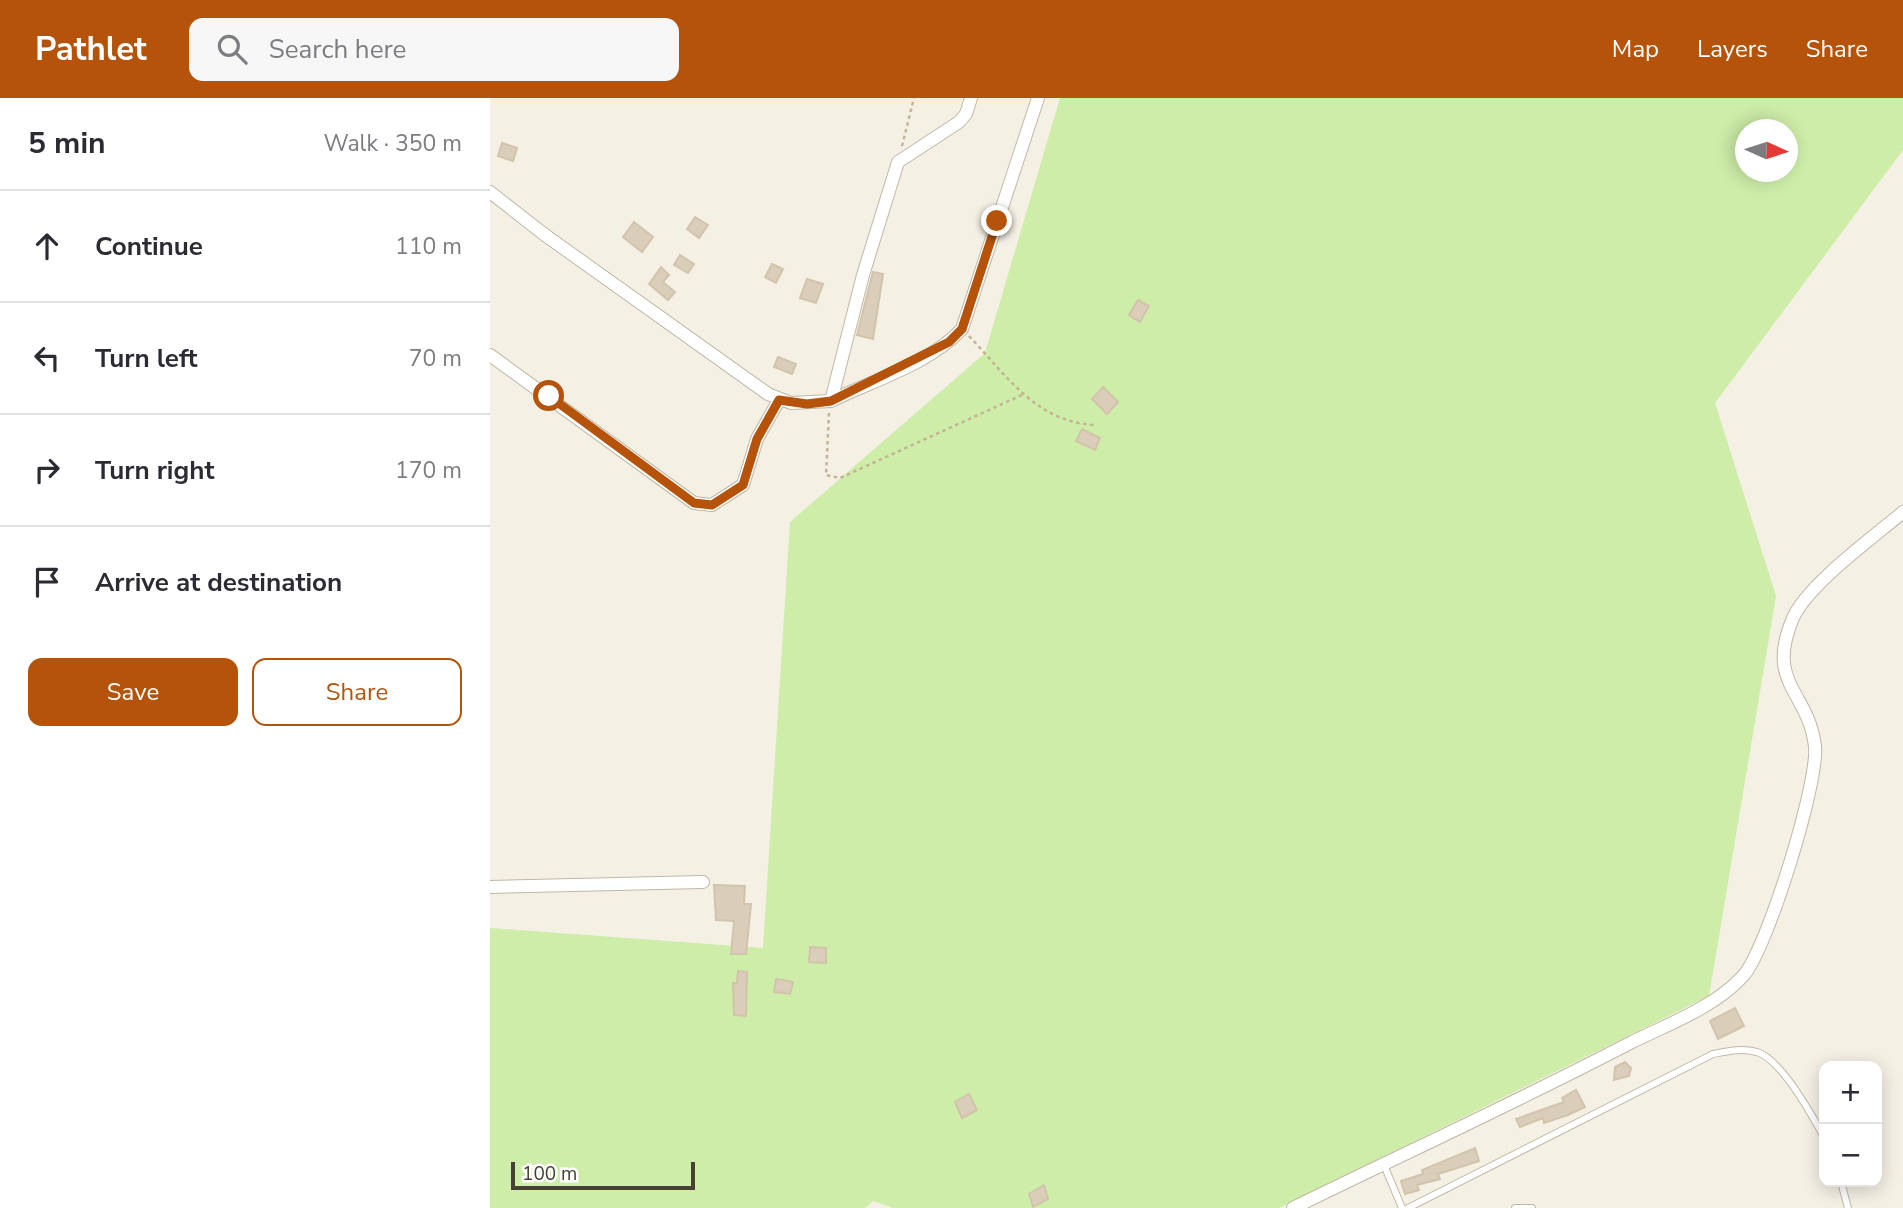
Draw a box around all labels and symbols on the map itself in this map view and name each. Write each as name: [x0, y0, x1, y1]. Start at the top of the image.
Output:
north arrow: [1735, 119, 1798, 182]
route end: [981, 205, 1012, 236]
route start: [533, 380, 564, 411]
scale bar: [511, 1159, 695, 1191]

